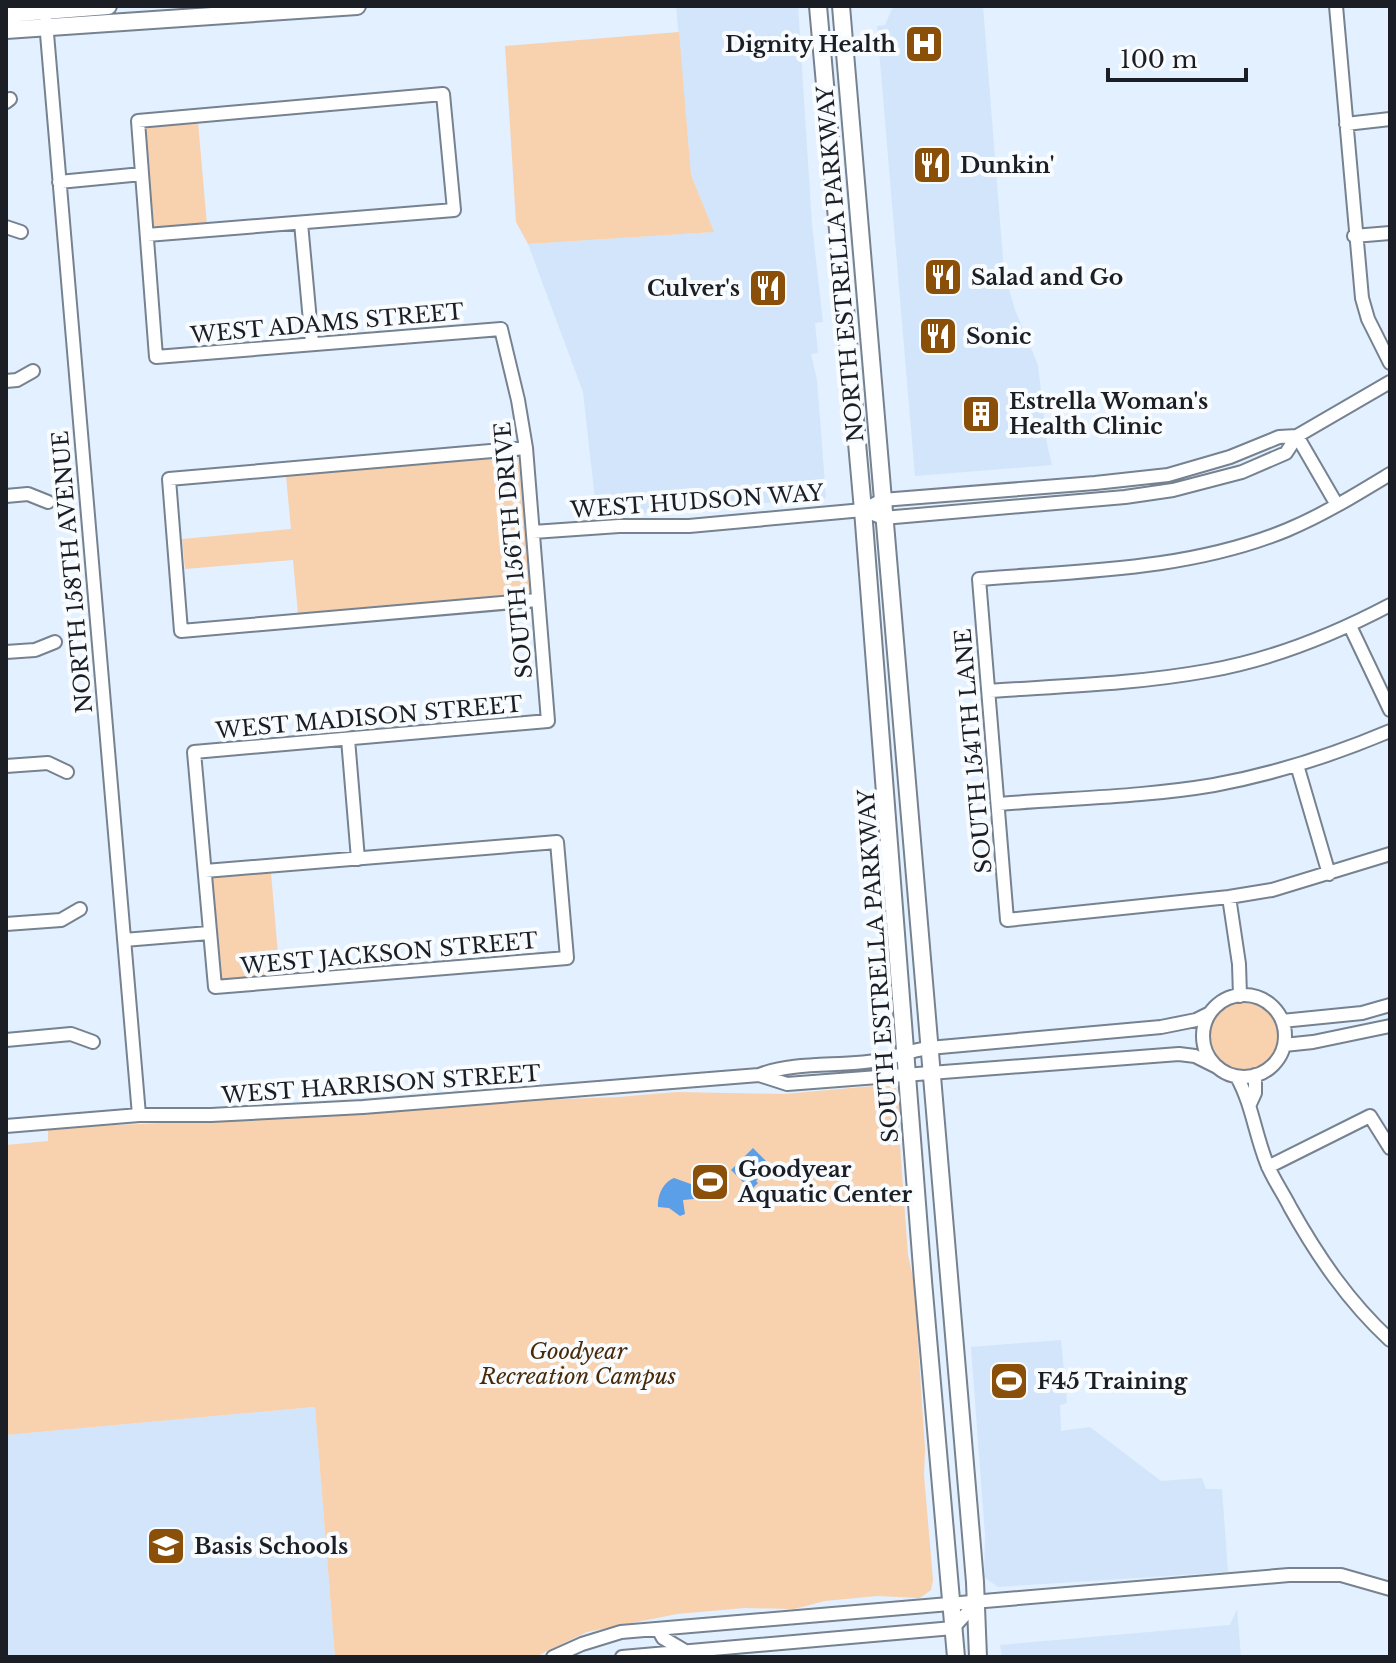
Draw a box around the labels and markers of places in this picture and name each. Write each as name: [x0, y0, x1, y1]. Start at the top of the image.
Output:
hospital icon: Dignity Health: [903, 23, 945, 65]
place label: Dignity Health: [725, 31, 896, 58]
restaurant icon: Dunkin': [911, 144, 953, 186]
place label: Dunkin': [960, 152, 1054, 179]
restaurant icon: Salad and Go: [922, 256, 964, 298]
place label: Salad and Go: [971, 264, 1123, 291]
restaurant icon: Culver's: [747, 267, 789, 309]
place label: Culver's: [647, 275, 740, 302]
restaurant icon: Sonic: [917, 315, 959, 357]
place label: Sonic: [966, 323, 1031, 350]
place label: Estrella Woman's Health Clinic: [1009, 388, 1208, 440]
building icon: Estrella Woman's Health Clinic: [960, 393, 1002, 435]
place label: Goodyear Aquatic Center: [737, 1156, 912, 1208]
sports icon: Goodyear Aquatic Center: [689, 1161, 731, 1203]
sports icon: F45 Training: [988, 1360, 1030, 1402]
place label: F45 Training: [1037, 1368, 1188, 1395]
school or university icon: Basis Schools: [145, 1525, 187, 1567]
place label: Basis Schools: [194, 1533, 348, 1560]

